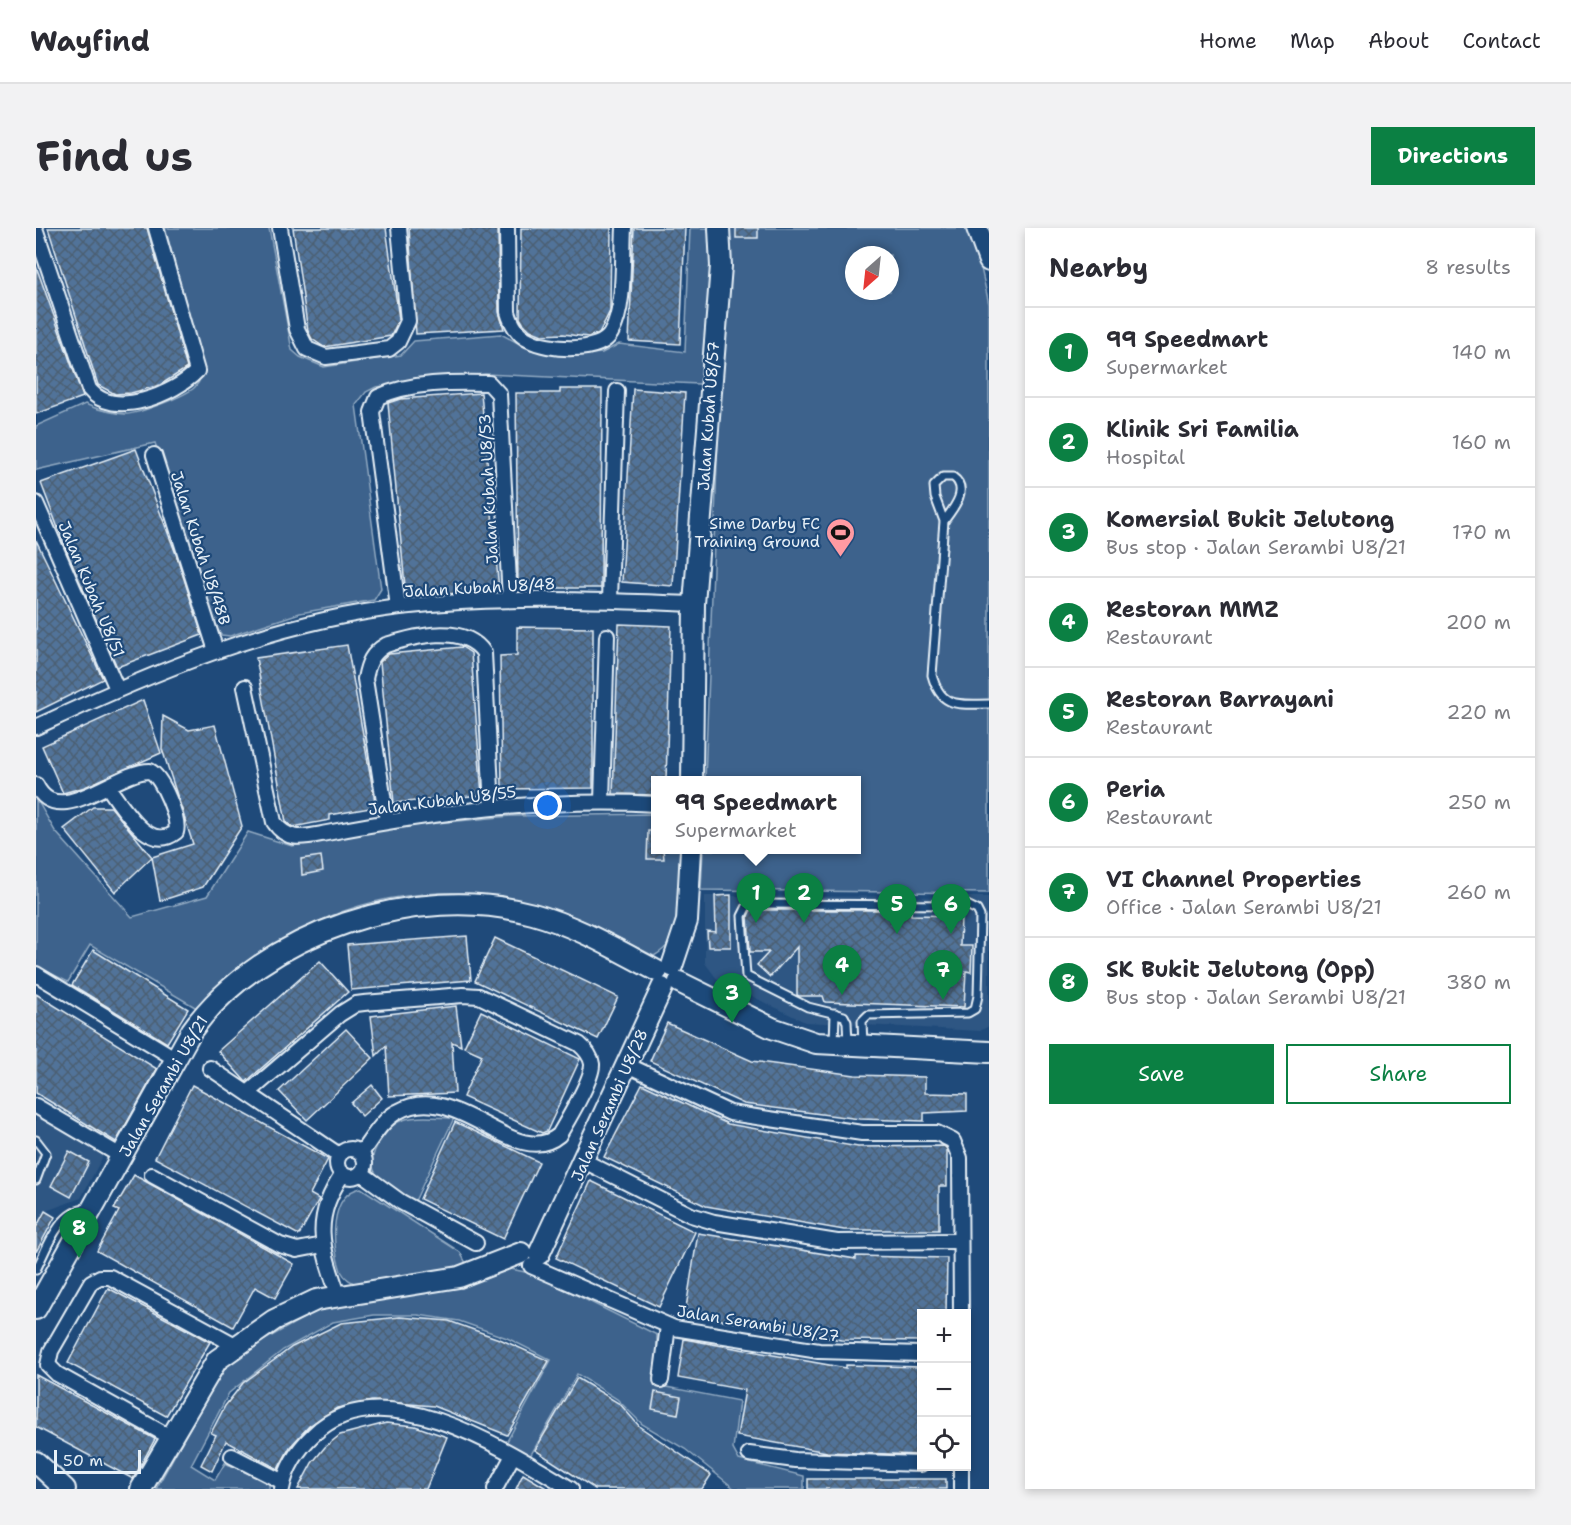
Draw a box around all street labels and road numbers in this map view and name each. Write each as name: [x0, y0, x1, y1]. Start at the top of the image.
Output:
street label: Jalan Kubah U8/57: [693, 340, 724, 492]
street label: Jalan Kubah U8/53: [474, 413, 503, 565]
street label: Jalan Kubah U8/48B: [166, 469, 235, 628]
street label: Jalan Kubah U8/51: [53, 518, 130, 660]
street label: Jalan Kubah U8/48: [404, 573, 556, 602]
street label: Jalan Kubah U8/55: [367, 781, 517, 820]
street label: Jalan Serambi U8/21: [114, 1012, 213, 1161]
street label: Jalan Serambi U8/28: [566, 1026, 653, 1185]
street label: Jalan Serambi U8/27: [675, 1300, 841, 1347]

